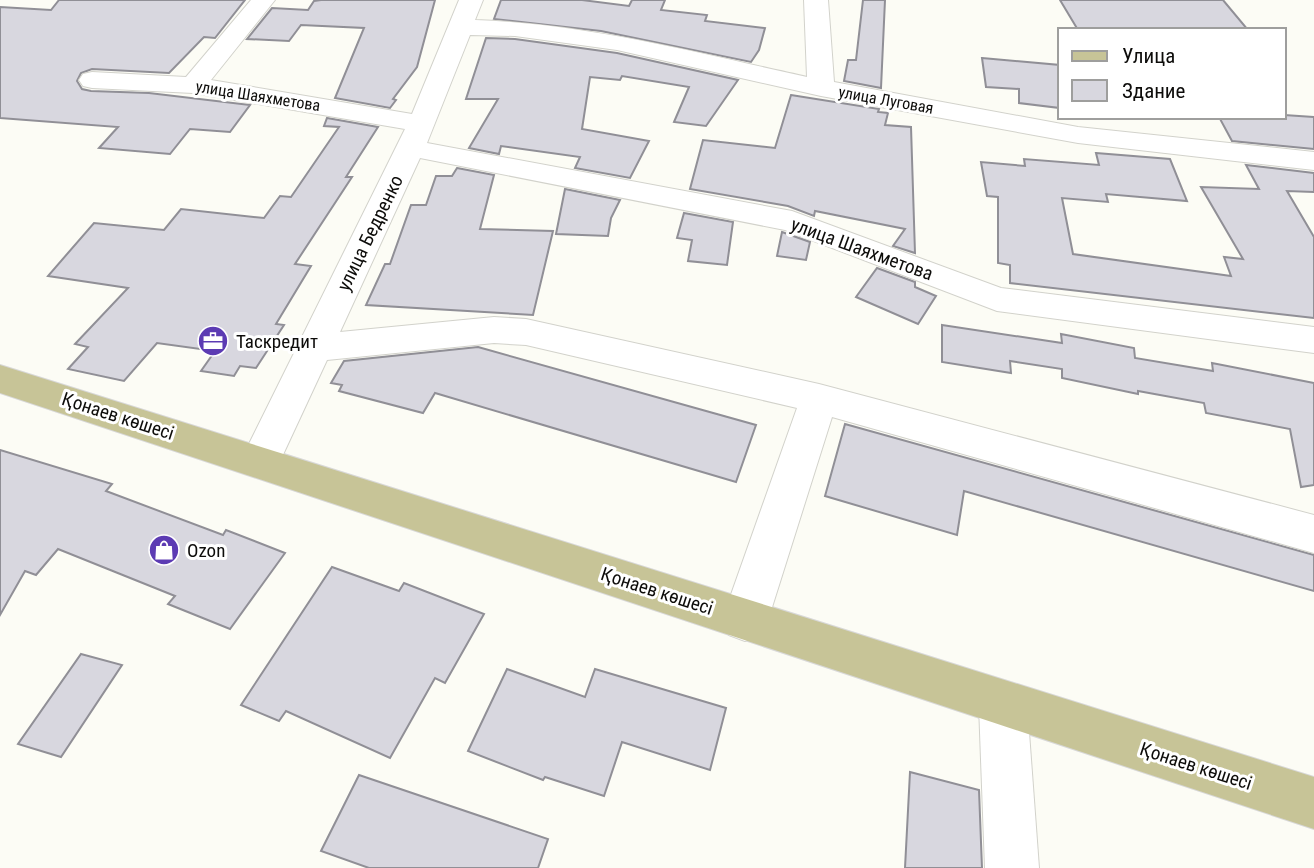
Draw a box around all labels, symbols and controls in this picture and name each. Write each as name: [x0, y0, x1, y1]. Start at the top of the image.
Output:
legend: [1058, 28, 1286, 119]
text: Улица: [1122, 44, 1175, 68]
street label: улица Шаяхметова: [194, 77, 322, 115]
text: Здание: [1122, 79, 1186, 103]
street label: улица Луговая: [837, 82, 935, 118]
street label: улица Бедренко: [332, 171, 408, 295]
street label: улица Шаяхметова: [788, 213, 936, 285]
office icon: Таскредит: [196, 324, 230, 358]
place label: Таскредит: [236, 330, 318, 353]
street label: Қонаев көшесі: [59, 387, 177, 445]
shop icon: Ozon: [147, 533, 181, 567]
place label: Ozon: [187, 539, 225, 562]
street label: Қонаев көшесі: [598, 562, 716, 620]
street label: Қонаев көшесі: [1137, 737, 1255, 795]

